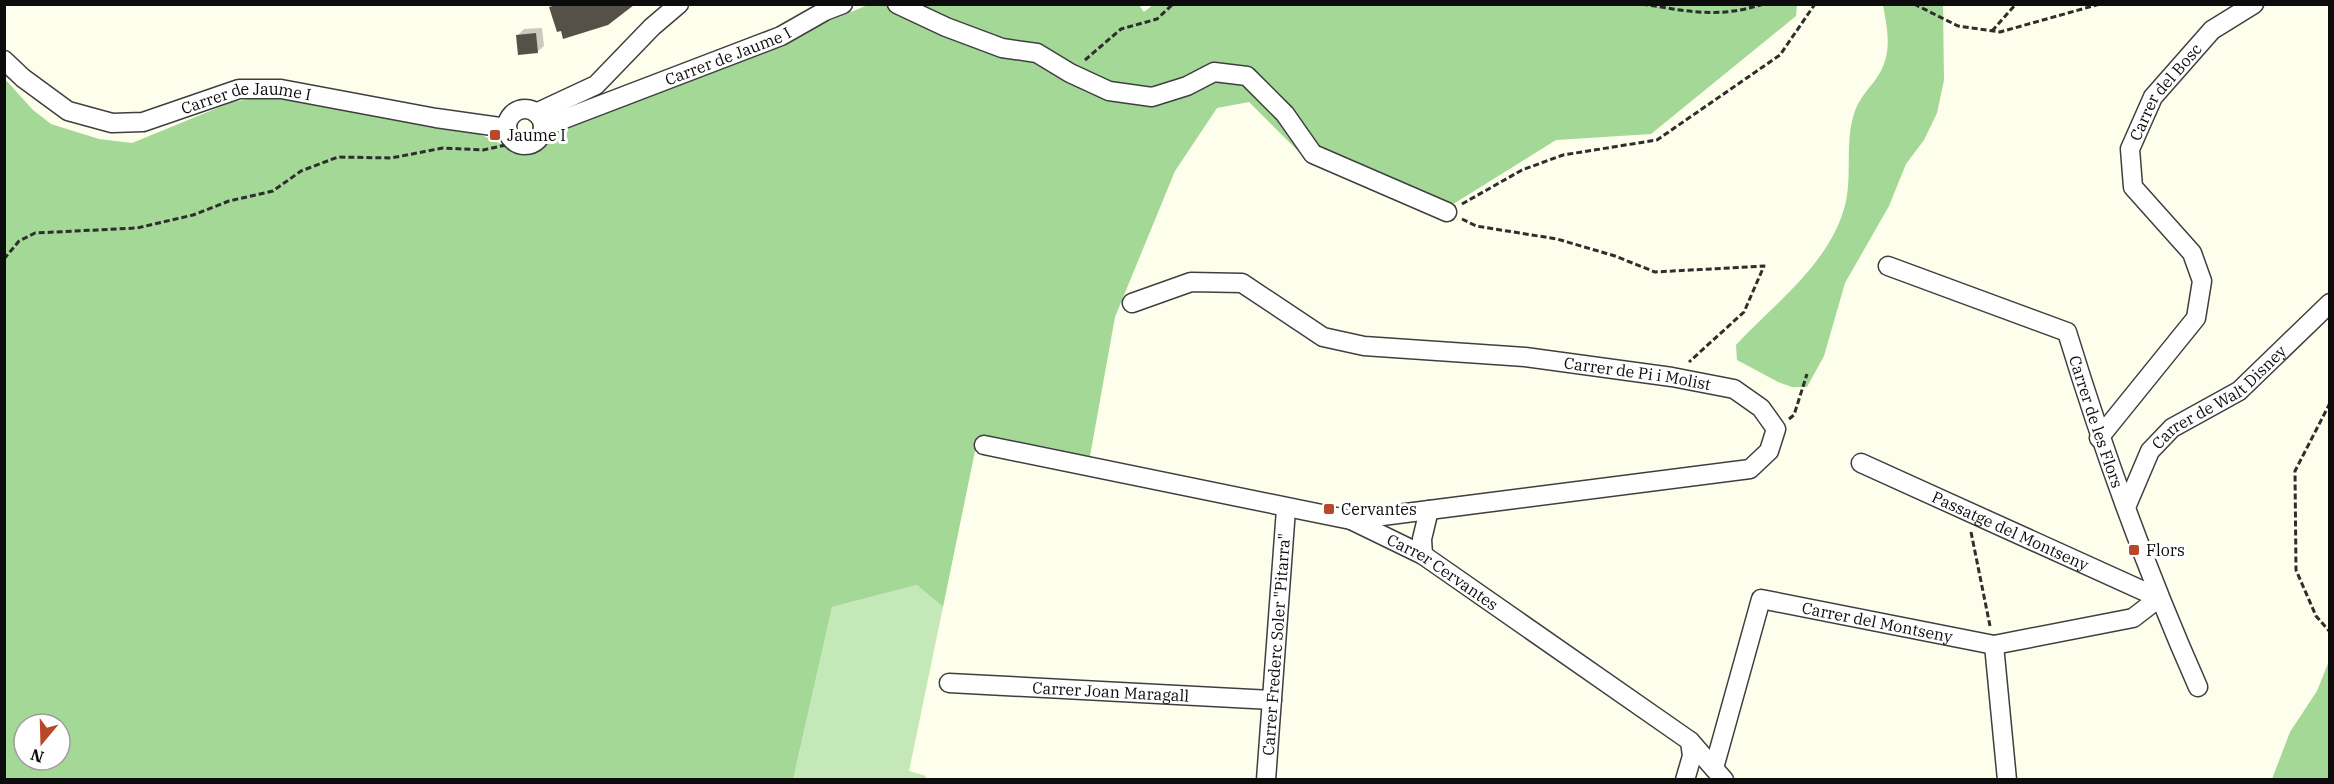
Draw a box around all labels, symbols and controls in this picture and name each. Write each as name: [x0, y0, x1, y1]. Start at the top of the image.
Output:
street label: Carrer de Jaume I: [662, 22, 795, 89]
street label: Carrer del Bosc: [2125, 39, 2206, 144]
street label: Carrer de Jaume I: [178, 79, 313, 118]
place label: Jaume I: [507, 125, 566, 145]
marker: Jaume I: [488, 128, 502, 142]
street label: Carrer de Walt Disney: [2147, 341, 2291, 453]
street label: Carrer de Pi i Molist: [1563, 352, 1713, 394]
street label: Carrer de les Flors: [2065, 353, 2128, 490]
street label: Passatge del Montseny: [1929, 487, 2092, 575]
place label: Cervantes: [1341, 499, 1417, 519]
marker: Cervantes: [1322, 502, 1336, 516]
street label: Carrer Cervantes: [1384, 529, 1502, 614]
street label: Carrer Frederc Soler "Pitarra": [1258, 532, 1294, 756]
place label: Flors: [2146, 540, 2185, 560]
marker: Flors: [2127, 543, 2141, 557]
street label: Carrer del Montseny: [1800, 597, 1955, 647]
street label: Carrer Joan Maragall: [1032, 677, 1190, 706]
north arrow: [12, 712, 72, 772]
text: N: [28, 745, 46, 768]

